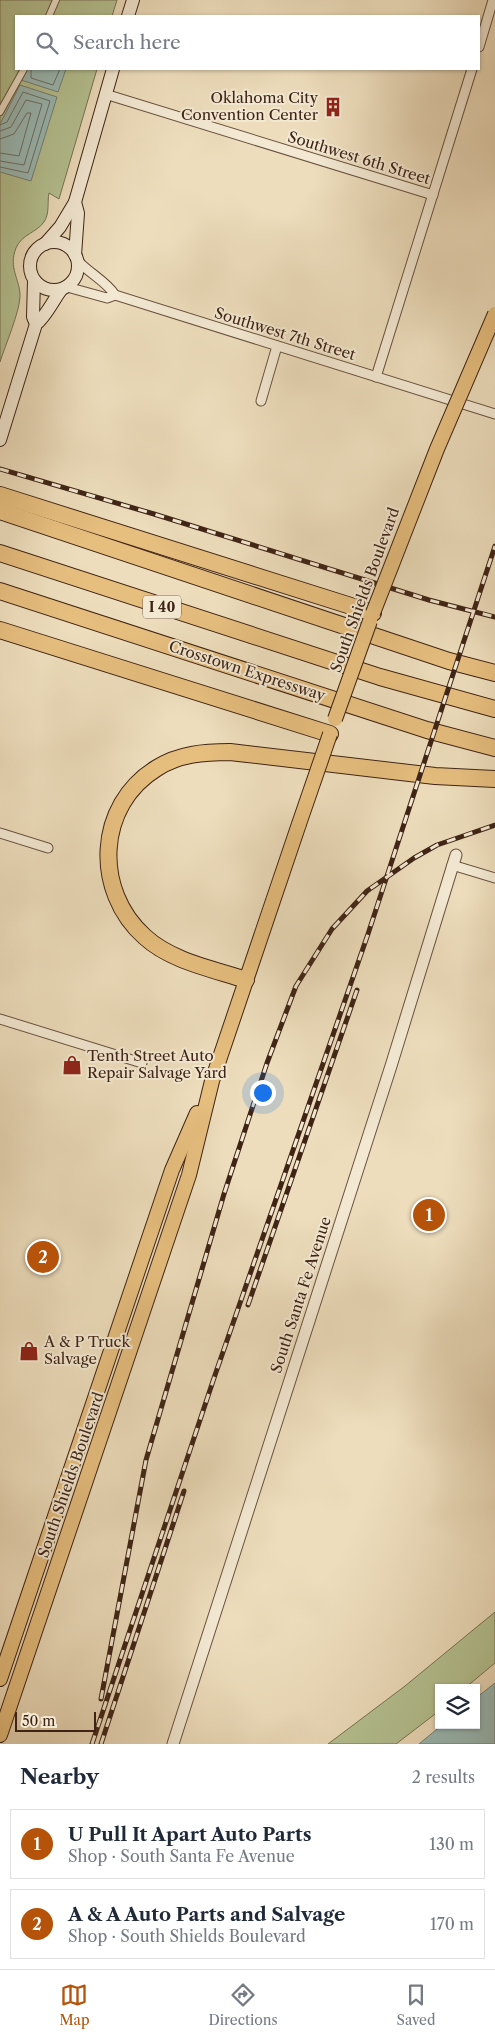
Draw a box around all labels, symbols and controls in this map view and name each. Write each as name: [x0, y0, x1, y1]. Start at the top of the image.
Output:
search box: [15, 15, 480, 70]
icon: search: [33, 29, 61, 57]
text: Search here: [73, 31, 181, 54]
place label: Oklahoma City Convention Center: [181, 88, 319, 124]
building icon: Oklahoma City Convention Center: [322, 96, 344, 118]
street label: Southwest 6th Street: [286, 127, 433, 188]
street label: Southwest 7th Street: [212, 303, 359, 364]
street label: South Shields Boulevard: [326, 505, 403, 675]
road number: I 40: [143, 596, 181, 618]
street label: Crosstown Expressway: [166, 636, 328, 705]
place label: Tenth Street Auto Repair Salvage Yard: [87, 1046, 227, 1082]
shop icon: Tenth Street Auto Repair Salvage Yard: [61, 1054, 83, 1076]
your location: [250, 1080, 276, 1106]
pin: 1: [413, 1196, 445, 1234]
street label: South Santa Fe Avenue: [266, 1214, 335, 1376]
pin: 2: [27, 1238, 59, 1276]
place label: A & P Truck Salvage: [43, 1332, 131, 1368]
shop icon: A & P Truck Salvage: [18, 1340, 40, 1362]
street label: South Shields Boulevard: [33, 1390, 108, 1560]
map controls: [435, 1684, 480, 1729]
button: layers: [435, 1684, 480, 1729]
scale bar: [15, 1709, 96, 1732]
text: 50 m: [22, 1712, 55, 1730]
text: Nearby: [20, 1764, 99, 1789]
text: 2 results: [412, 1767, 475, 1787]
text: U Pull It Apart Auto Parts: [68, 1823, 312, 1846]
text: 1: [33, 1834, 41, 1854]
text: 130 m: [429, 1834, 474, 1854]
text: Shop · South Santa Fe Avenue: [68, 1846, 295, 1866]
text: A & A Auto Parts and Salvage: [68, 1903, 345, 1926]
text: 2: [32, 1914, 42, 1934]
text: 170 m: [430, 1914, 474, 1934]
text: Shop · South Shields Boulevard: [68, 1926, 306, 1946]
tab: Map: [59, 1981, 90, 2029]
tab: Directions: [208, 1981, 278, 2029]
tab: Saved: [397, 1981, 435, 2029]

